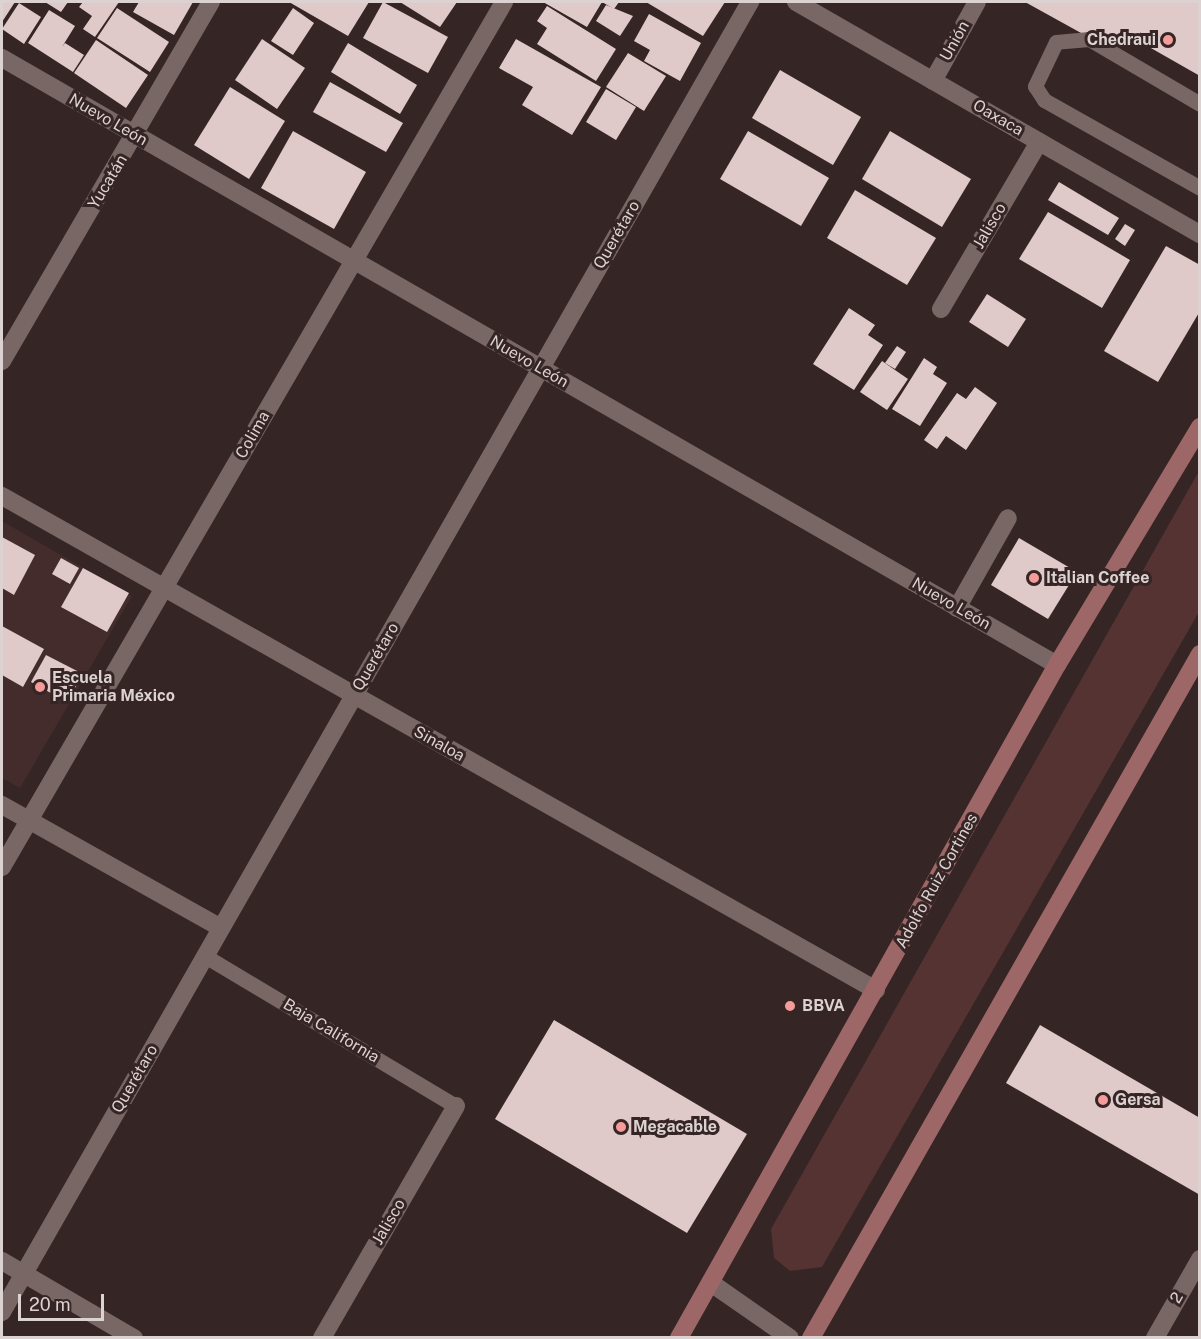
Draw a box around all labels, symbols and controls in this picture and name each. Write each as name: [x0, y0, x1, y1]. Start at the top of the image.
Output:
street label: Unión: [936, 18, 974, 64]
place label: Chedraui: [1087, 30, 1156, 50]
marker: Chedraui: [1161, 33, 1175, 47]
street label: Nuevo León: [65, 90, 151, 150]
street label: Oaxaca: [969, 96, 1027, 140]
street label: Yucatán: [84, 152, 132, 212]
street label: Querétaro: [590, 198, 644, 272]
street label: Jalisco: [969, 200, 1011, 252]
street label: Nuevo León: [486, 332, 572, 392]
street label: Colima: [232, 408, 274, 462]
place label: Italian Coffee: [1046, 568, 1150, 588]
marker: Italian Coffee: [1027, 571, 1041, 585]
street label: Nuevo León: [908, 574, 994, 634]
street label: Querétaro: [349, 620, 403, 694]
place label: Escuela Primaria México: [52, 668, 175, 706]
marker: Escuela Primaria México: [33, 680, 47, 694]
street label: Sinaloa: [410, 722, 468, 766]
street label: Adolfo Ruiz Cortines: [892, 810, 982, 952]
street label: Baja California: [280, 995, 382, 1067]
place label: BBVA: [802, 996, 845, 1016]
marker: BBVA: [783, 999, 797, 1013]
street label: Querétaro: [108, 1042, 162, 1116]
place label: Gersa: [1115, 1090, 1160, 1110]
marker: Gersa: [1096, 1093, 1110, 1107]
place label: Megacable: [633, 1117, 717, 1137]
marker: Megacable: [614, 1120, 628, 1134]
street label: Jalisco: [368, 1196, 410, 1248]
scale bar: [21, 1282, 106, 1320]
street label: 2: [1166, 1289, 1188, 1307]
text: 20 m: [29, 1294, 71, 1315]

